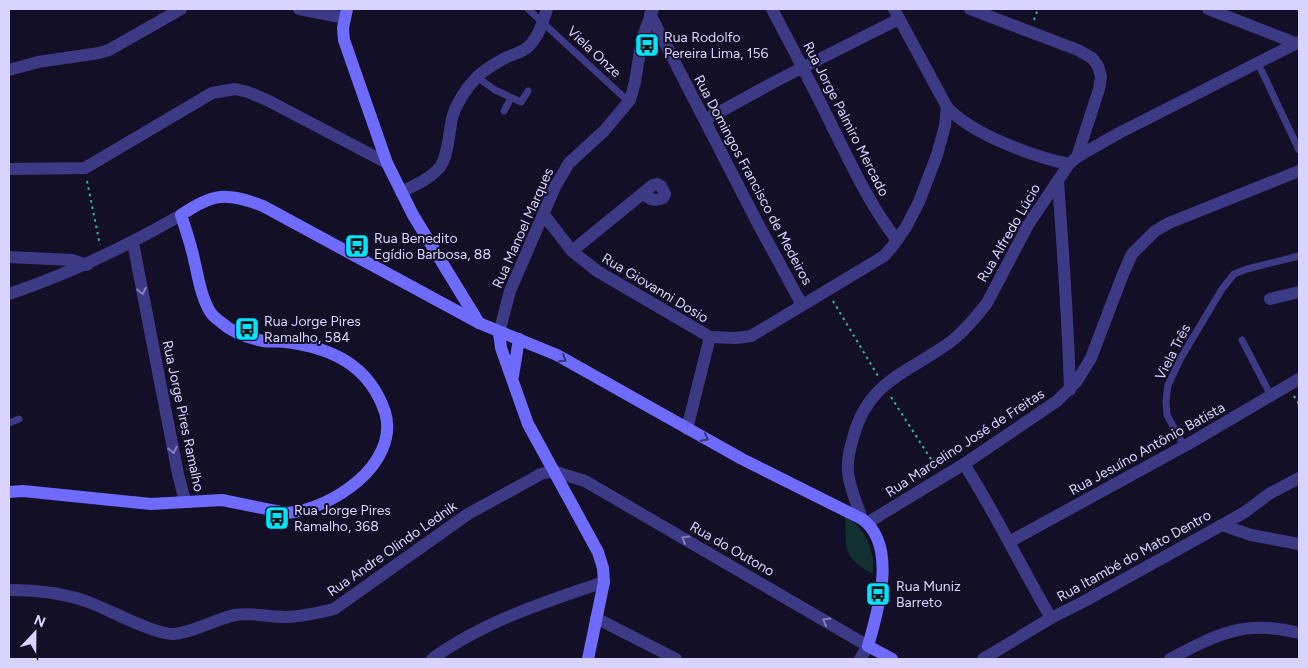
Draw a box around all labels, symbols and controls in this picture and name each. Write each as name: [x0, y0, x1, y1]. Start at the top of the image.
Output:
street label: Viela Onze: [564, 23, 625, 81]
place label: Rua Rodolfo Pereira Lima, 156: [664, 29, 769, 62]
bus stop icon: Rua Rodolfo Pereira Lima, 156: [634, 32, 660, 58]
street label: Rua Jorge Palmiro Mercado: [800, 39, 892, 199]
street label: Rua Domingos Francisco de Medeiros: [690, 72, 816, 288]
street label: Rua Manoel Marques: [489, 165, 557, 291]
street label: Rua Alfredo Lúcio: [974, 181, 1044, 285]
place label: Rua Benedito Egídio Barbosa, 88: [374, 230, 491, 263]
bus stop icon: Rua Benedito Egídio Barbosa, 88: [344, 233, 370, 259]
street label: Rua Giovanni Dosio: [599, 249, 711, 327]
one-way arrow: [136, 286, 147, 295]
place label: Rua Jorge Pires Ramalho, 584: [264, 313, 361, 346]
bus stop icon: Rua Jorge Pires Ramalho, 584: [234, 316, 260, 342]
street label: Viela Três: [1152, 321, 1194, 383]
street label: Rua Jorge Pires Ramalho: [159, 339, 207, 493]
one-way arrow: [558, 353, 567, 363]
street label: Rua Marcelino José de Freitas: [882, 385, 1048, 501]
street label: Rua Jesuíno Antônio Batista: [1066, 399, 1228, 499]
one-way arrow: [700, 432, 709, 442]
one-way arrow: [168, 446, 178, 454]
street label: Rua Andre Olindo Lednik: [324, 498, 460, 600]
place label: Rua Jorge Pires Ramalho, 368: [294, 502, 391, 535]
bus stop icon: Rua Jorge Pires Ramalho, 368: [264, 505, 290, 531]
street label: Rua Itambé do Mato Dentro: [1054, 507, 1214, 605]
street label: Rua do Outono: [687, 518, 777, 580]
one-way arrow: [682, 536, 691, 546]
place label: Rua Muniz Barreto: [896, 578, 961, 611]
bus stop icon: Rua Muniz Barreto: [865, 581, 891, 607]
north arrow: [10, 608, 60, 658]
text: N: [31, 612, 48, 631]
one-way arrow: [822, 618, 831, 628]

